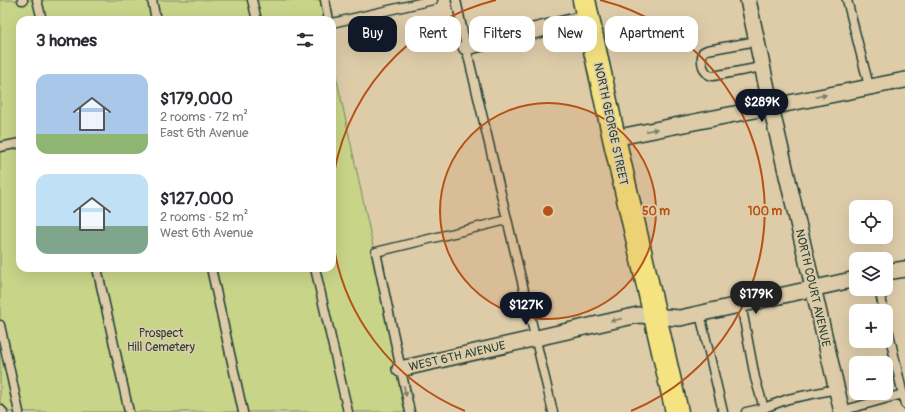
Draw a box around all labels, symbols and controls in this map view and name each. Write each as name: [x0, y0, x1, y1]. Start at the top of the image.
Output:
chip: Buy: [348, 16, 397, 52]
chip: Rent: [405, 16, 461, 52]
chip: Filters: [469, 16, 535, 52]
chip: New: [543, 16, 597, 52]
chip: Apartment: [605, 16, 698, 52]
icon: filters: [294, 29, 316, 51]
text: 3 homes: [36, 30, 97, 51]
street label: NORTH GEORGE STREET: [590, 61, 631, 187]
text: $179,000: [160, 88, 233, 109]
pin: $289K: [734, 89, 790, 123]
icon: home: [68, 90, 116, 138]
one-way arrow: [815, 93, 827, 99]
text: $289K: [744, 94, 780, 110]
text: 2 rooms · 72 m²: [160, 109, 248, 125]
text: East 6th Avenue: [160, 125, 248, 141]
one-way arrow: [646, 127, 658, 133]
text: $127,000: [160, 188, 234, 209]
icon: home: [68, 190, 116, 238]
map controls: [849, 200, 893, 400]
button: locate: [849, 200, 893, 244]
centre of rings: [541, 204, 555, 218]
text: 50 m: [642, 204, 670, 219]
text: 100 m: [748, 204, 783, 219]
text: 2 rooms · 52 m²: [160, 209, 248, 225]
text: West 6th Avenue: [160, 225, 253, 241]
street label: NORTH COURT AVENUE: [792, 228, 833, 348]
button: layers: [849, 252, 893, 296]
pin: $179K: [728, 281, 784, 315]
text: $179K: [739, 286, 773, 302]
pin: $127K: [498, 292, 554, 326]
text: $127K: [509, 297, 543, 313]
button: +: [849, 304, 893, 348]
one-way arrow: [610, 317, 622, 323]
park label: Prospect Hill Cemetery: [127, 326, 195, 355]
street label: WEST 6TH AVENUE: [407, 338, 507, 375]
button: −: [849, 356, 893, 400]
one-way arrow: [403, 384, 409, 397]

